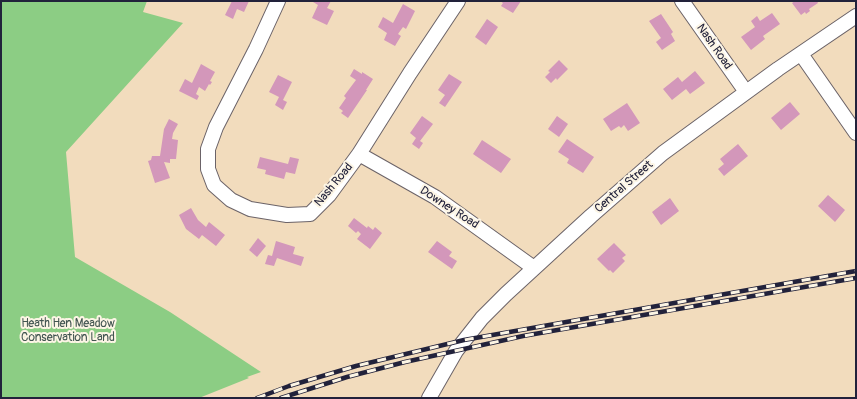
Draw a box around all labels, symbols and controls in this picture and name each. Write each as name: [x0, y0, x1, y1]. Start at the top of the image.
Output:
street label: Nash Road: [693, 22, 735, 72]
street label: Central Street: [592, 158, 656, 216]
street label: Nash Road: [312, 160, 356, 210]
street label: Downey Road: [417, 184, 481, 232]
park label: Heath Hen Meadow Conservation Land: [21, 317, 115, 345]

